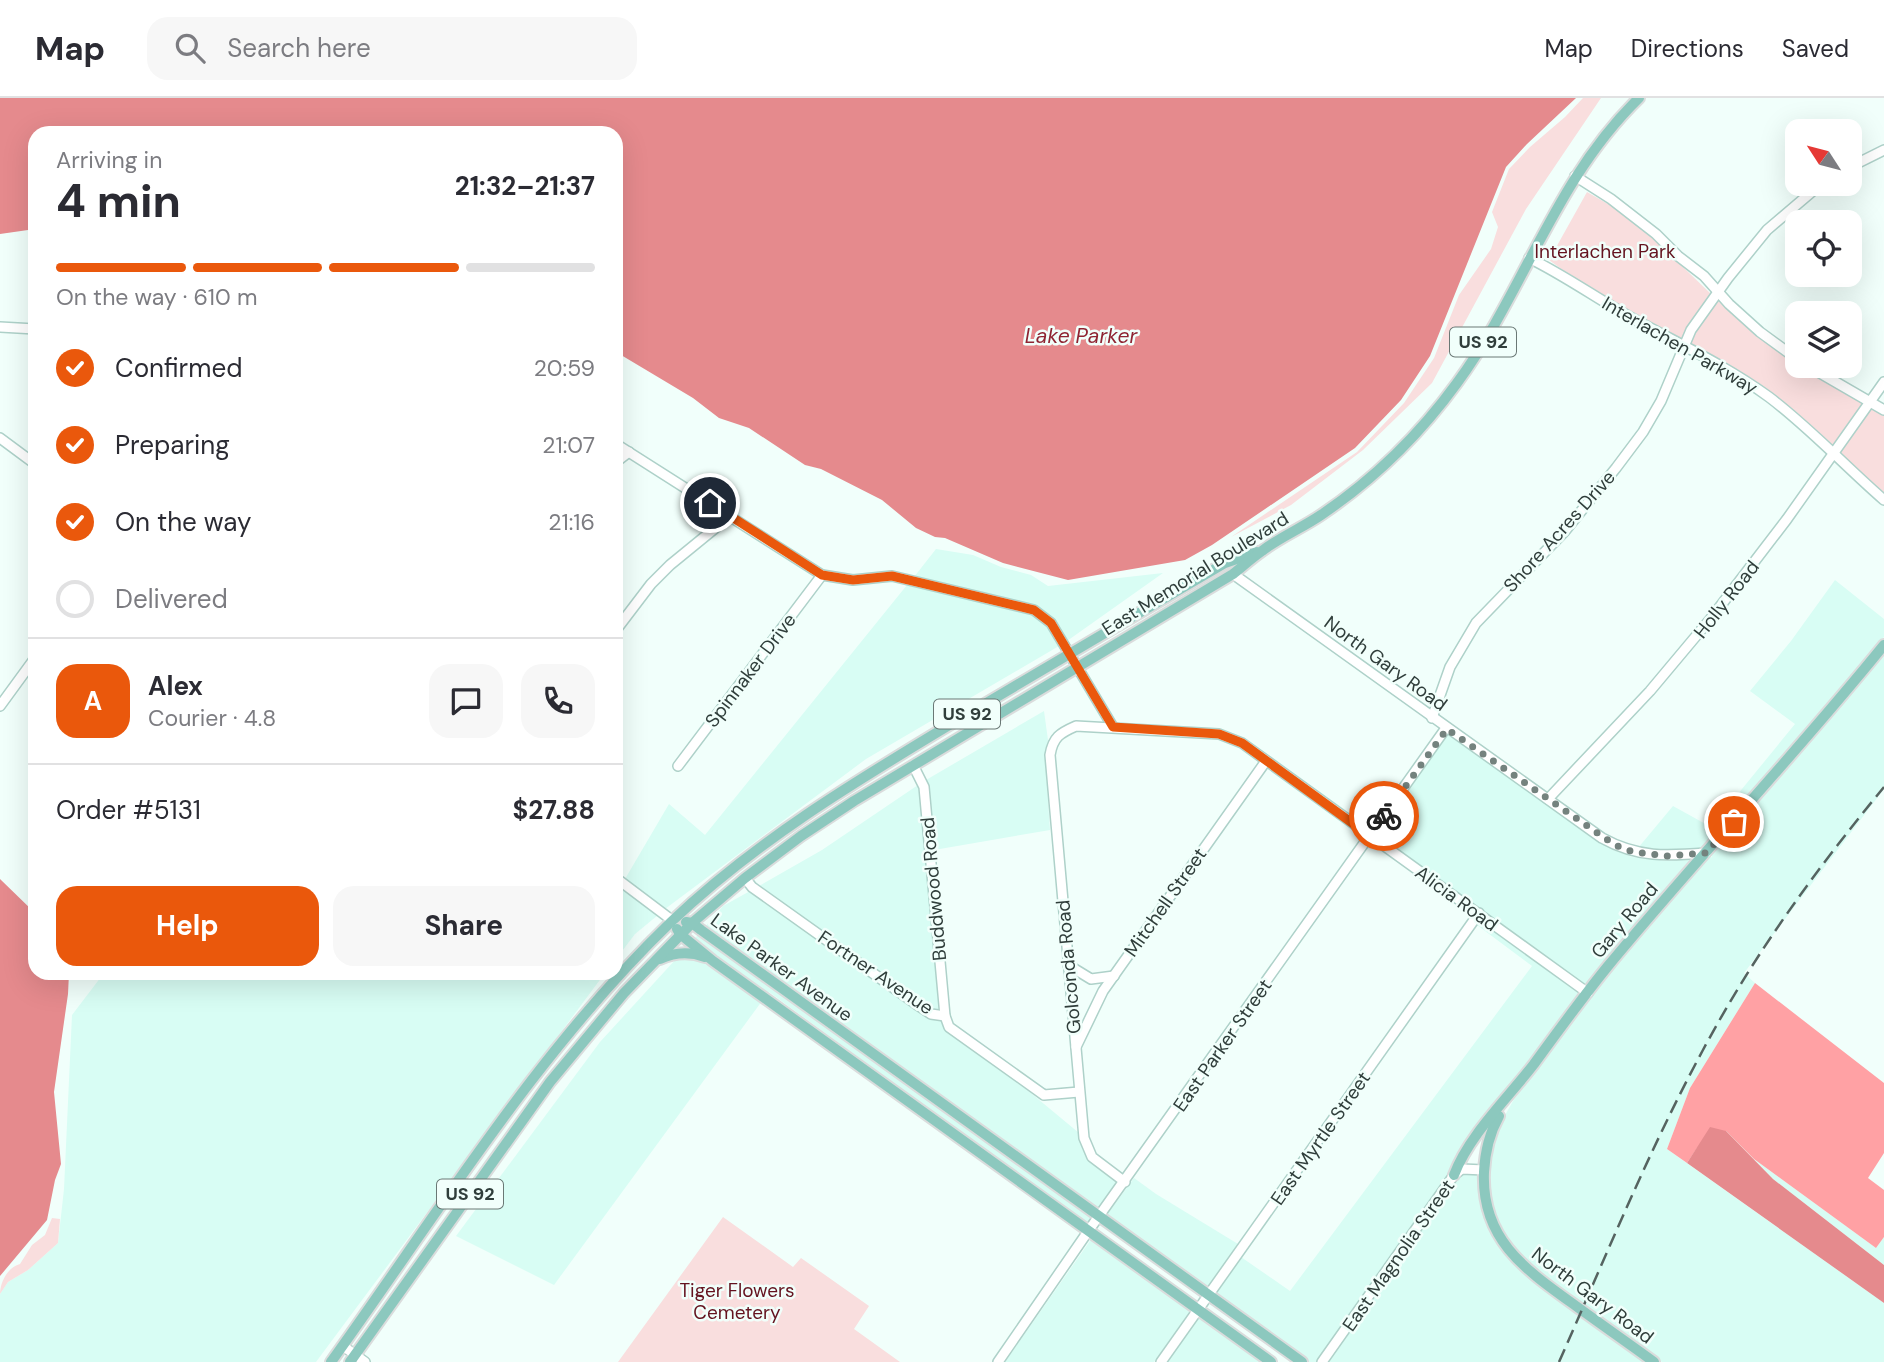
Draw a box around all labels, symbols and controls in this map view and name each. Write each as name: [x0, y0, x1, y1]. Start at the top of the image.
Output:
search box: [147, 17, 637, 80]
text: Map: [35, 27, 105, 70]
icon: search: [171, 29, 209, 67]
text: Search here: [227, 31, 371, 65]
text: Map: [1545, 33, 1593, 64]
text: Directions: [1631, 33, 1744, 64]
text: Saved: [1782, 33, 1849, 64]
north arrow: [1785, 119, 1862, 196]
map controls: [1785, 119, 1862, 378]
text: Arriving in: [56, 145, 162, 175]
text: 21:32–21:37: [455, 169, 595, 203]
text: 4 min: [56, 171, 181, 231]
button: locate: [1785, 210, 1862, 287]
park label: Interlachen Park: [1535, 239, 1676, 264]
text: On the way · 610 m: [56, 282, 257, 312]
street label: Interlachen Parkway: [1597, 291, 1762, 400]
button: layers: [1785, 301, 1862, 378]
water label: Lake Parker: [1025, 322, 1138, 350]
road number: US 92: [1450, 328, 1516, 356]
icon: check: [56, 349, 94, 387]
text: Confirmed: [115, 351, 242, 385]
text: 20:59: [534, 353, 595, 383]
icon: check: [56, 426, 94, 464]
text: Preparing: [115, 428, 230, 462]
text: 21:07: [542, 430, 595, 460]
street label: Shore Acres Drive: [1498, 465, 1621, 598]
pin: [680, 473, 740, 533]
icon: home: [691, 484, 729, 522]
icon: check: [56, 503, 94, 541]
text: On the way: [115, 505, 251, 539]
street label: East Memorial Boulevard: [1097, 506, 1293, 641]
text: 21:16: [548, 507, 595, 537]
street label: Holly Road: [1688, 555, 1765, 643]
text: Delivered: [115, 582, 228, 616]
street label: Spinnaker Drive: [699, 608, 801, 732]
street label: North Gary Road: [1319, 610, 1452, 717]
button: chat: [429, 664, 503, 738]
button: phone: [521, 664, 595, 738]
text: Alex: [148, 669, 203, 703]
text: A: [84, 684, 102, 718]
road number: US 92: [934, 700, 1000, 728]
text: Courier · 4.8: [148, 703, 276, 733]
courier: [1349, 781, 1419, 851]
pin: [1704, 792, 1764, 852]
text: Order #5131: [56, 793, 201, 827]
text: $27.88: [513, 793, 595, 827]
icon: bike: [1365, 797, 1403, 835]
icon: bag: [1715, 803, 1753, 841]
street label: Buddwood Road: [915, 816, 952, 962]
street label: Mitchell Street: [1119, 843, 1212, 962]
street label: Alicia Road: [1410, 860, 1503, 937]
street label: Gary Road: [1585, 877, 1663, 963]
button: Help: [56, 886, 319, 966]
button: Share: [333, 886, 595, 966]
street label: Golconda Road: [1050, 899, 1087, 1035]
street label: Lake Parker Avenue: [706, 908, 858, 1027]
street label: Fortner Avenue: [813, 925, 938, 1020]
street label: East Parker Street: [1167, 974, 1277, 1116]
street label: East Myrtle Street: [1265, 1067, 1376, 1210]
street label: East Magnolia Street: [1337, 1174, 1460, 1336]
road number: US 92: [437, 1180, 503, 1209]
street label: North Gary Road: [1527, 1241, 1659, 1349]
park label: Tiger Flowers Cemetery: [679, 1278, 795, 1325]

